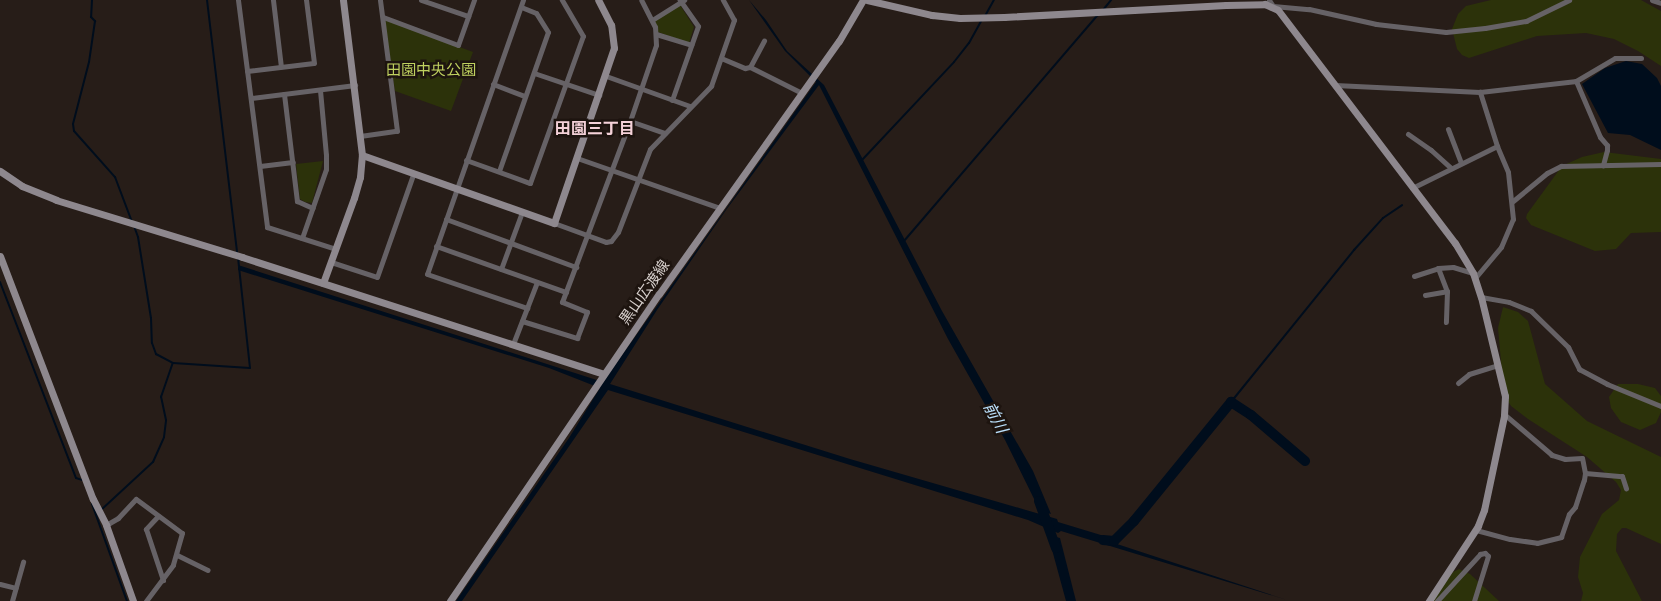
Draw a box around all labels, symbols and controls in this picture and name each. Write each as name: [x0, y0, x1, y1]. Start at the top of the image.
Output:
park label: 田園中央公園: [386, 61, 476, 79]
district label: 田園三丁目: [555, 119, 635, 139]
street label: 黒山広渡線: [615, 256, 673, 328]
water label: 前川: [979, 399, 1011, 437]

